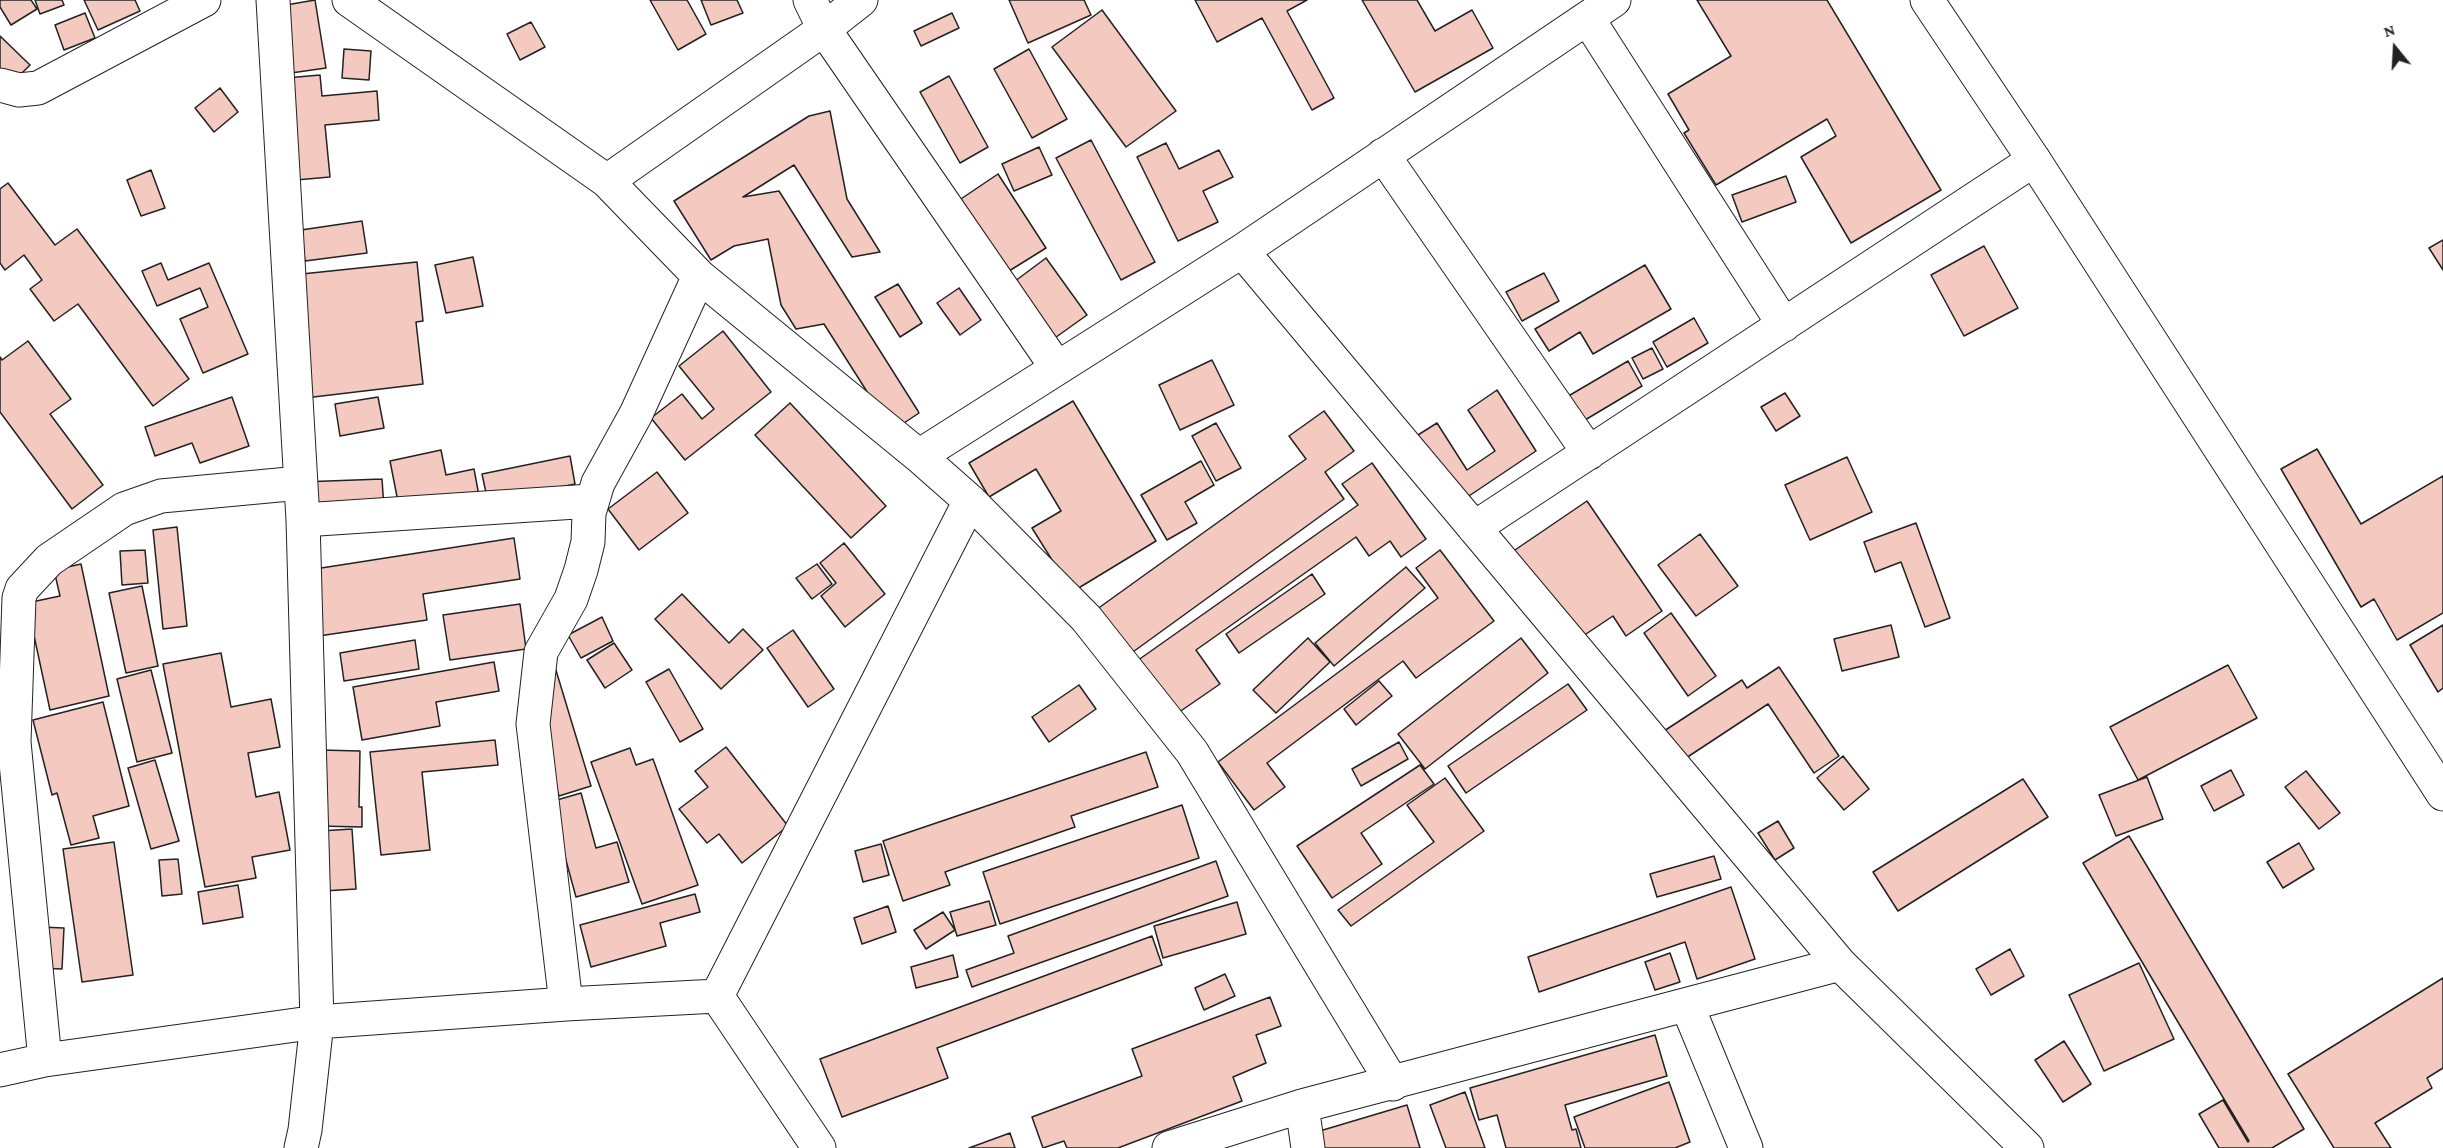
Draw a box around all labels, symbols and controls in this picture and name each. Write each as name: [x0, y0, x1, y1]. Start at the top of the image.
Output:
north arrow: [2365, 18, 2425, 78]
text: N: [2381, 21, 2397, 40]

